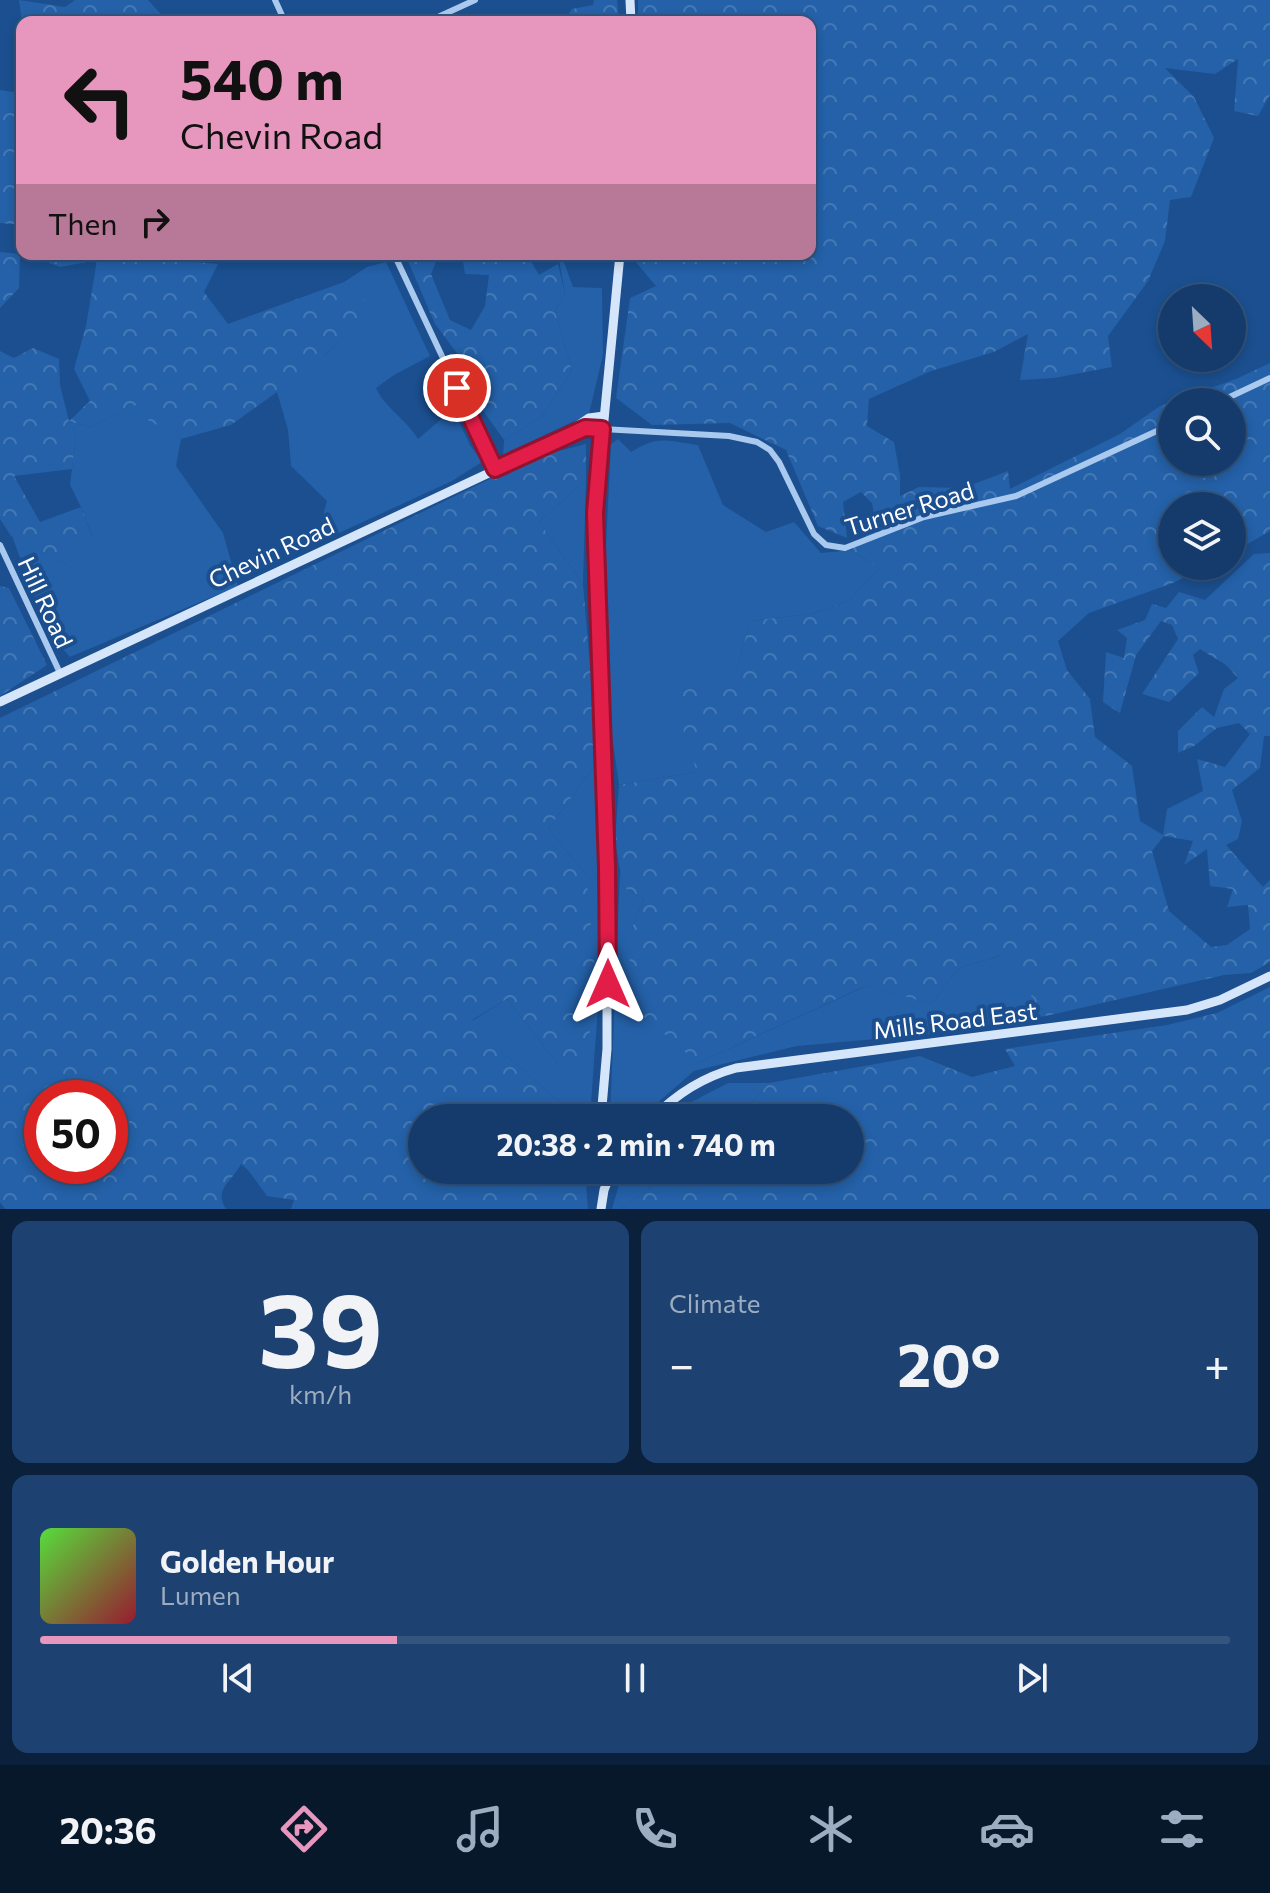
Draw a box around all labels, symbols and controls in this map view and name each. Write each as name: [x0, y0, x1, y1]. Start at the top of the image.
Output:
text: 540 m: [180, 43, 344, 112]
icon: left: [48, 48, 152, 152]
text: Chevin Road: [180, 112, 383, 156]
icon: right: [133, 200, 177, 244]
text: Then: [48, 204, 117, 241]
north arrow: [1158, 284, 1246, 372]
map controls: [1158, 284, 1246, 580]
pin: [423, 354, 491, 422]
icon: arrive: [435, 366, 479, 410]
button: search: [1158, 388, 1246, 476]
street label: Turner Road: [841, 475, 977, 541]
button: layers: [1158, 492, 1246, 580]
street label: Chevin Road: [204, 510, 338, 594]
street label: Hill Road: [12, 552, 80, 652]
position arrow: [566, 942, 650, 1026]
street label: Mills Road East: [871, 996, 1039, 1044]
speed limit sign: 50: [24, 1080, 128, 1184]
text: 20:38 · 2 min · 740 m: [496, 1125, 776, 1162]
text: 39: [258, 1262, 383, 1389]
text: Climate: [669, 1287, 761, 1318]
text: 20°: [897, 1326, 1001, 1399]
text: −: [669, 1336, 694, 1390]
text: +: [1204, 1336, 1230, 1390]
text: km/h: [289, 1378, 352, 1409]
text: Golden Hour: [160, 1542, 334, 1579]
text: Lumen: [160, 1579, 241, 1610]
icon: previous: [216, 1656, 260, 1700]
icon: pause: [613, 1656, 657, 1700]
icon: next: [1010, 1656, 1054, 1700]
icon: directions: [276, 1801, 332, 1857]
icon: music: [452, 1801, 508, 1857]
icon: phone: [627, 1801, 683, 1857]
icon: climate: [803, 1801, 859, 1857]
icon: car: [979, 1801, 1035, 1857]
icon: filters: [1154, 1801, 1210, 1857]
text: 20:36: [60, 1807, 157, 1851]

